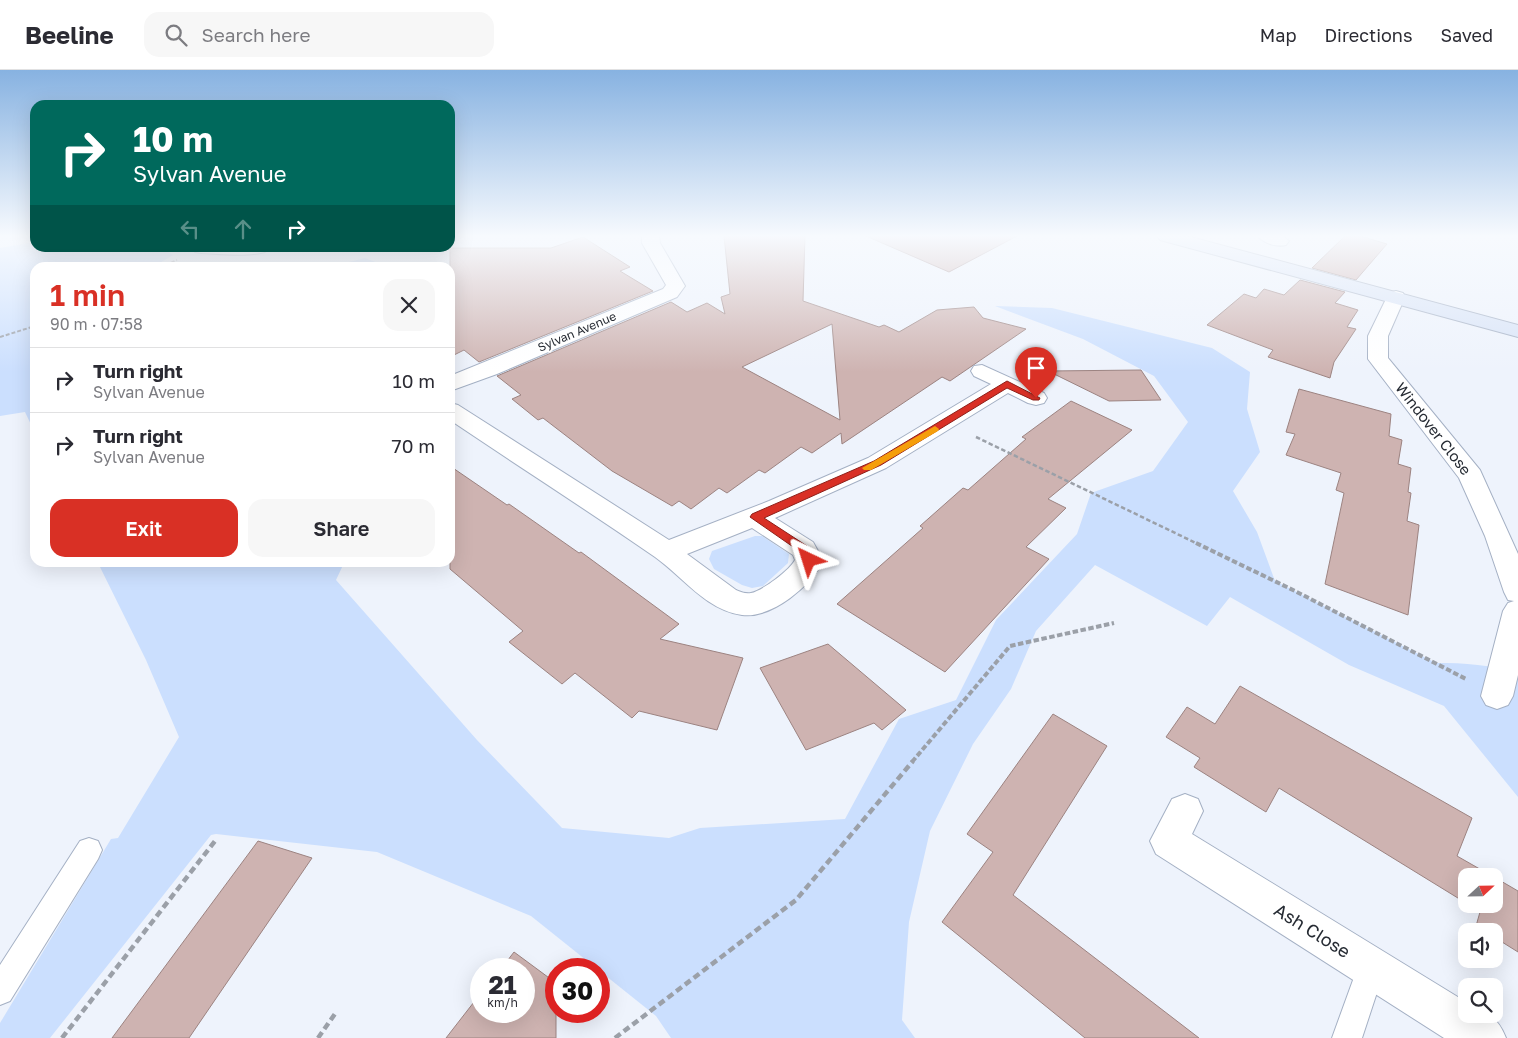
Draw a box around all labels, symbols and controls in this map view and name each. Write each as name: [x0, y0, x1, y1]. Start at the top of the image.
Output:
search box: [144, 12, 494, 57]
text: Beeline: [25, 20, 114, 49]
icon: search: [162, 21, 190, 49]
text: Search here: [202, 23, 310, 46]
text: Map: [1260, 24, 1296, 46]
text: Directions: [1324, 24, 1412, 46]
text: Saved: [1440, 24, 1493, 46]
text: 10 m: [133, 118, 213, 160]
icon: right: [50, 120, 115, 185]
text: Sylvan Avenue: [133, 160, 287, 187]
icon: left: [176, 215, 204, 243]
icon: ahead: [229, 215, 257, 243]
icon: right: [282, 215, 310, 243]
text: 1 min: [50, 277, 125, 313]
button: close: [383, 279, 435, 331]
street label: Sylvan Avenue: [535, 308, 618, 355]
text: 90 m · 07:58: [50, 314, 143, 334]
pin: [1015, 347, 1057, 398]
icon: arrive: [1022, 354, 1050, 382]
text: Turn right: [93, 359, 183, 382]
icon: right: [50, 366, 78, 394]
text: 10 m: [392, 369, 435, 392]
street label: Windover Close: [1392, 379, 1476, 478]
text: Sylvan Avenue: [93, 382, 205, 402]
text: Turn right: [93, 424, 183, 447]
icon: right: [50, 431, 78, 459]
text: 70 m: [392, 434, 435, 457]
text: Sylvan Avenue: [93, 447, 205, 467]
button: Exit: [50, 499, 238, 557]
button: Share: [248, 499, 435, 557]
position arrow: [782, 533, 834, 585]
north arrow: [1458, 868, 1502, 912]
map controls: [1458, 868, 1503, 1023]
street label: Ash Close: [1270, 898, 1355, 962]
button: sound: [1458, 923, 1503, 968]
speed limit sign: 30: [545, 958, 610, 1023]
text: 21: [488, 969, 517, 1000]
button: search: [1458, 978, 1503, 1023]
text: km/h: [487, 995, 518, 1010]

